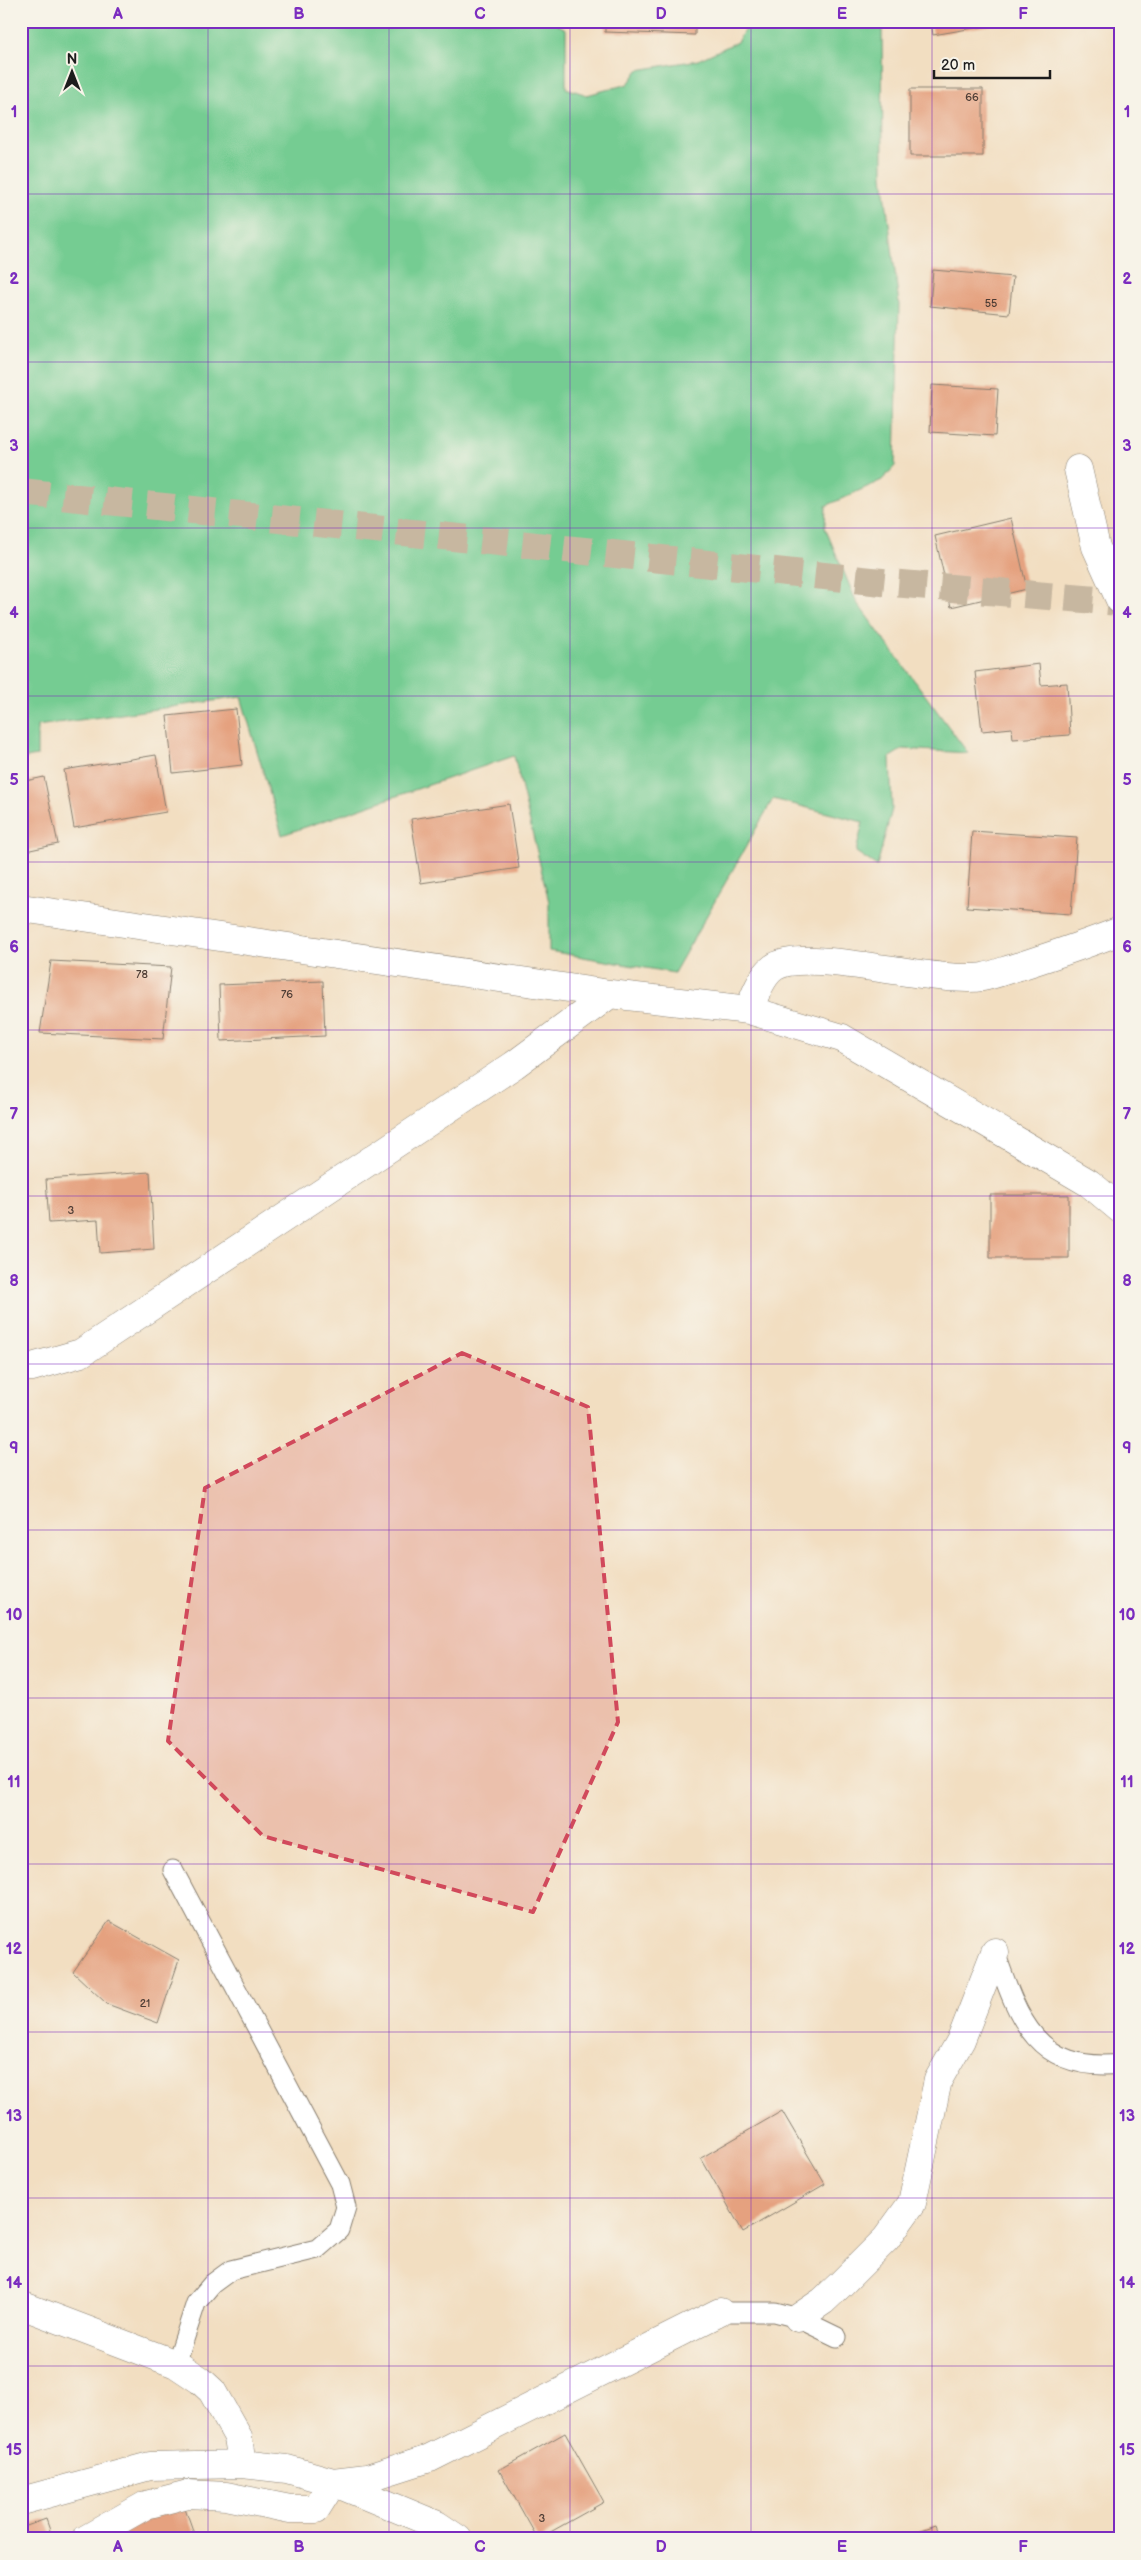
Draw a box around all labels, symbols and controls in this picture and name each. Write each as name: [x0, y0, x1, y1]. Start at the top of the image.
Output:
text: A: [112, 5, 123, 24]
text: B: [293, 5, 305, 24]
text: C: [474, 5, 486, 24]
text: D: [655, 5, 667, 24]
text: E: [837, 5, 847, 24]
text: F: [1018, 5, 1028, 24]
north arrow: [48, 48, 98, 98]
scale bar: [934, 48, 1050, 80]
text: N: [67, 51, 77, 68]
text: 20 m: [941, 56, 975, 75]
house number: 66: [965, 91, 979, 104]
text: 1: [11, 103, 17, 122]
text: 1: [1124, 103, 1130, 122]
text: 2: [9, 270, 19, 289]
text: 2: [1122, 270, 1132, 289]
house number: 55: [985, 297, 997, 310]
text: 3: [9, 437, 19, 456]
text: 3: [1122, 437, 1132, 456]
text: 4: [9, 604, 19, 623]
text: 4: [1122, 604, 1132, 623]
text: 5: [9, 771, 19, 790]
text: 5: [1122, 771, 1132, 790]
text: 6: [9, 938, 19, 957]
text: 6: [1122, 938, 1132, 957]
house number: 78: [136, 968, 148, 981]
house number: 76: [281, 988, 293, 1001]
text: 7: [10, 1105, 19, 1124]
text: 7: [1123, 1105, 1132, 1124]
house number: 3: [68, 1204, 75, 1217]
text: 8: [9, 1272, 19, 1291]
text: 8: [1122, 1272, 1132, 1291]
text: 9: [9, 1439, 19, 1458]
text: 9: [1122, 1439, 1132, 1458]
text: 10: [6, 1606, 22, 1625]
text: 10: [1119, 1606, 1135, 1625]
text: 11: [7, 1773, 21, 1792]
text: 11: [1120, 1773, 1134, 1792]
text: 12: [6, 1940, 23, 1959]
text: 12: [1119, 1940, 1136, 1959]
house number: 21: [140, 1997, 150, 2010]
text: 13: [6, 2107, 22, 2126]
text: 13: [1119, 2107, 1135, 2126]
text: 14: [6, 2274, 23, 2293]
text: 14: [1119, 2274, 1136, 2293]
text: 15: [6, 2441, 22, 2460]
text: 15: [1119, 2441, 1135, 2460]
house number: 3: [539, 2512, 546, 2525]
text: A: [112, 2538, 123, 2557]
text: B: [293, 2538, 305, 2557]
text: C: [474, 2538, 486, 2557]
text: D: [655, 2538, 667, 2557]
text: E: [837, 2538, 847, 2557]
text: F: [1018, 2538, 1028, 2557]

